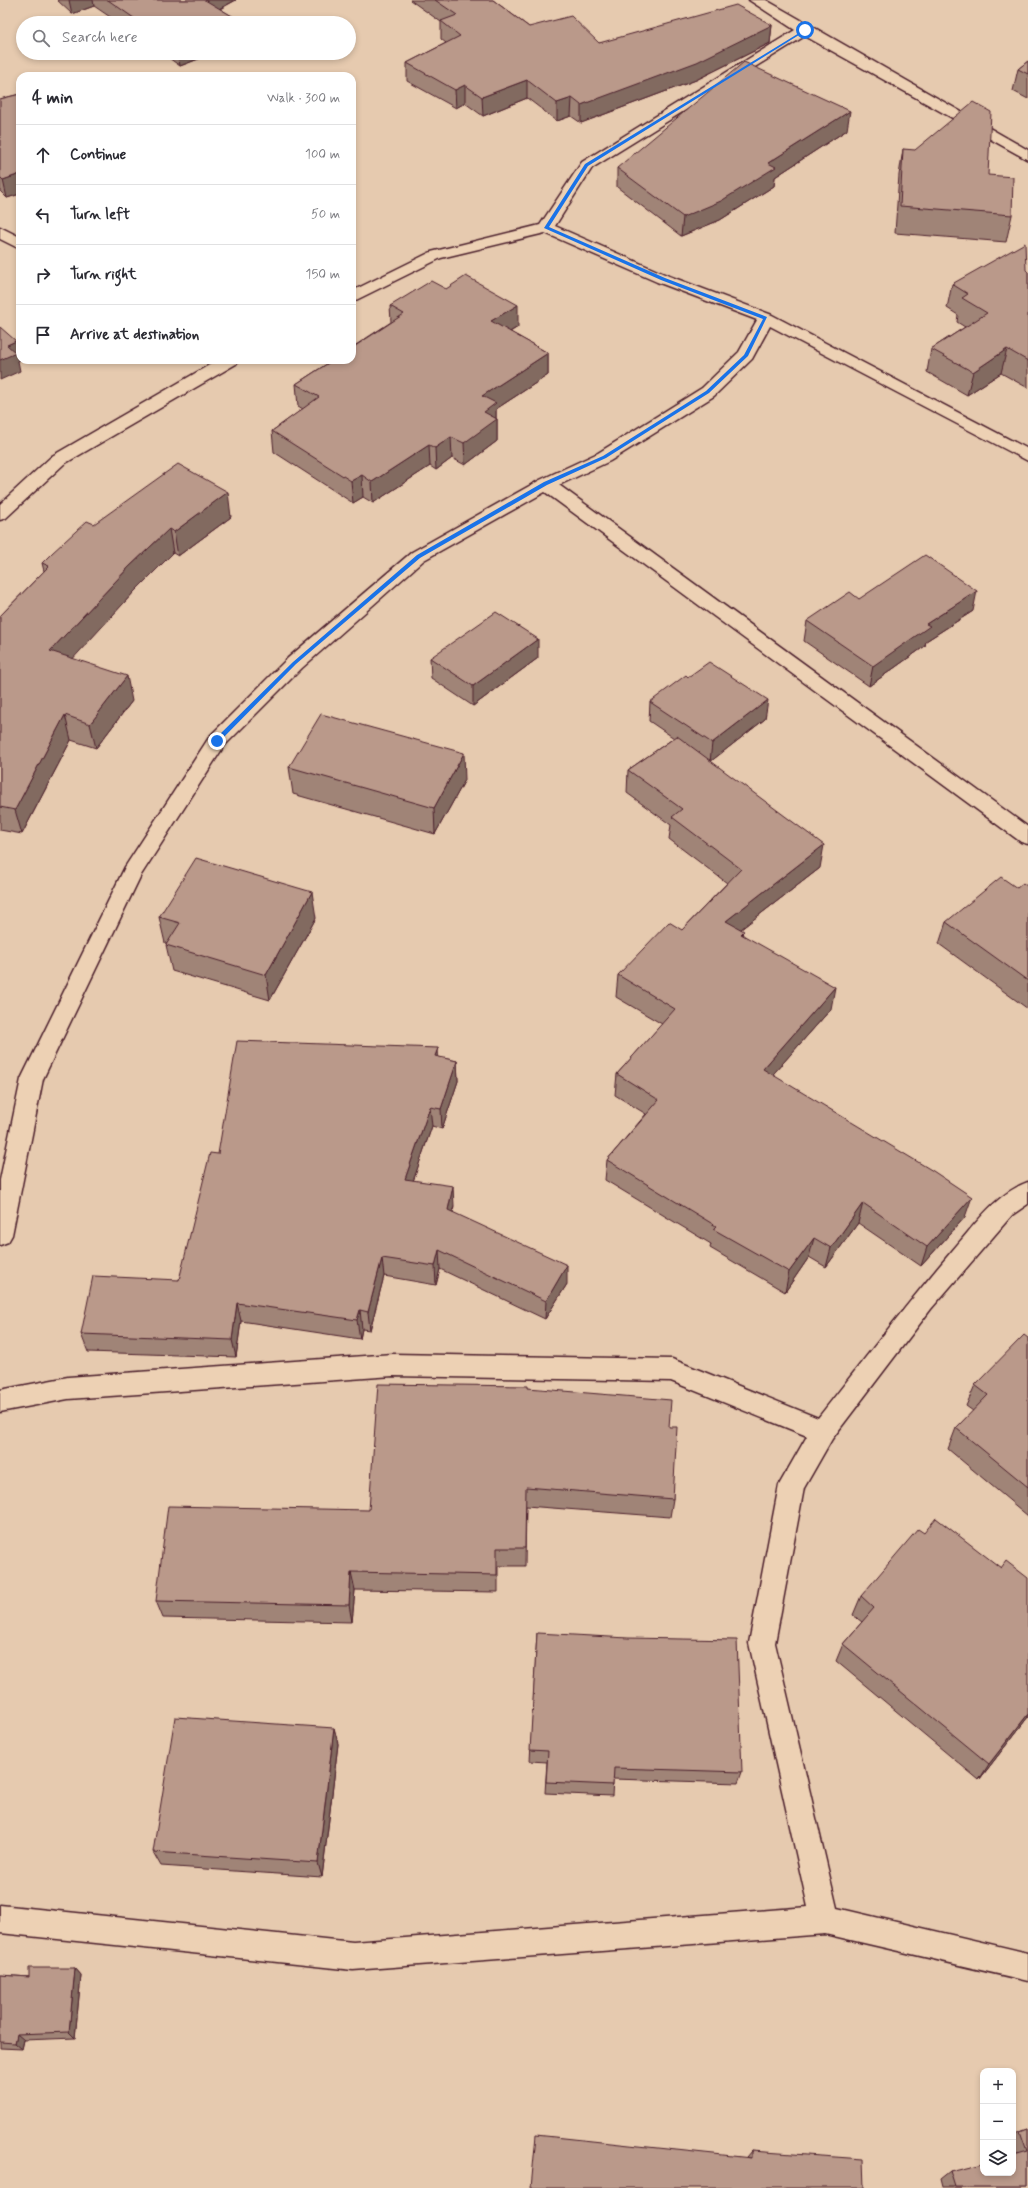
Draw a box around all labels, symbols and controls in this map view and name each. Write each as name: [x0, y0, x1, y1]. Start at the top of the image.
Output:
search box: [16, 16, 356, 60]
route start: [796, 21, 814, 39]
icon: search: [30, 27, 52, 49]
text: Search here: [62, 28, 138, 48]
text: 4 min: [32, 87, 73, 109]
text: Walk · 300 m: [267, 90, 340, 107]
icon: ahead: [32, 144, 54, 166]
text: Continue: [70, 145, 126, 165]
text: 100 m: [305, 146, 340, 163]
icon: left: [32, 204, 54, 226]
text: Turn left: [70, 205, 130, 225]
text: 50 m: [311, 206, 340, 223]
icon: right: [32, 264, 54, 286]
text: Turn right: [70, 265, 137, 285]
text: 150 m: [306, 266, 340, 283]
icon: arrive: [32, 324, 54, 346]
text: Arrive at destination: [70, 325, 199, 345]
route end: [208, 732, 226, 750]
map controls: [980, 2068, 1016, 2176]
button: +: [980, 2068, 1016, 2104]
button: −: [980, 2104, 1016, 2140]
button: layers: [980, 2140, 1016, 2176]

